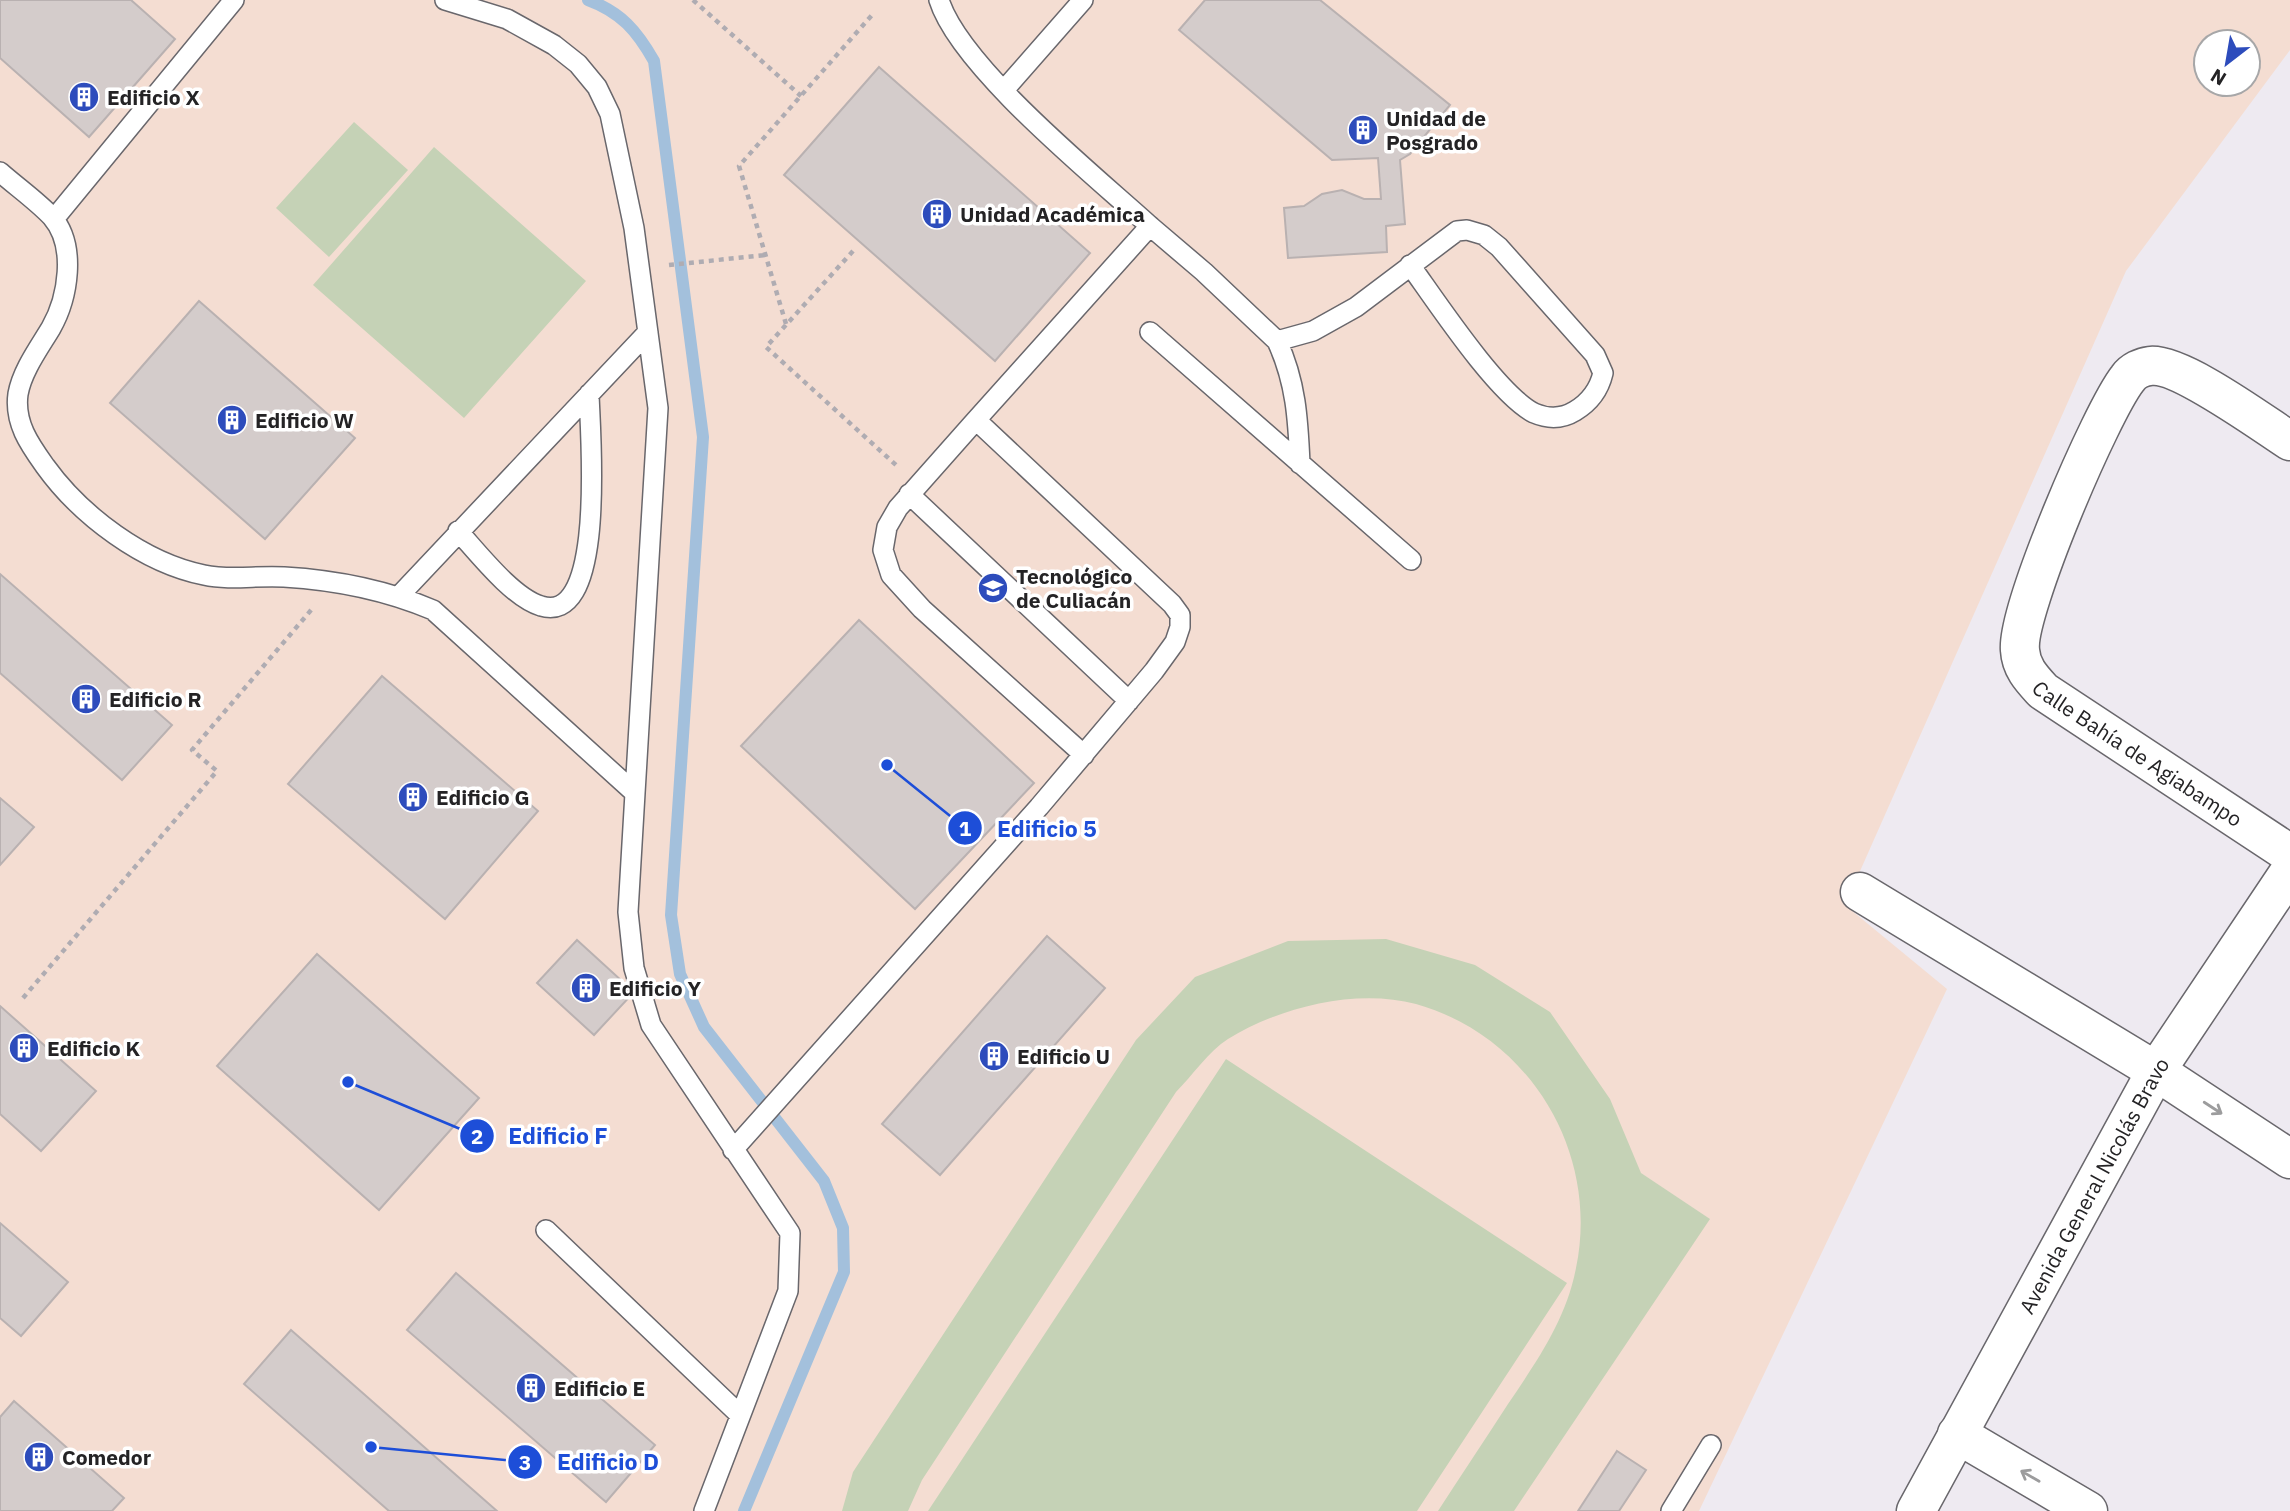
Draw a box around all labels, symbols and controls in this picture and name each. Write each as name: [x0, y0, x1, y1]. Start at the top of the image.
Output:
north arrow: [2192, 28, 2262, 98]
text: N: [2206, 64, 2230, 91]
building icon: Edificio X: [67, 80, 101, 114]
place label: Edificio X: [107, 83, 200, 111]
place label: Unidad de Posgrado: [1386, 104, 1486, 156]
building icon: Unidad de Posgrado: [1346, 113, 1380, 147]
building icon: Unidad Académica: [920, 197, 954, 231]
place label: Unidad Académica: [960, 200, 1145, 228]
building icon: Edificio W: [215, 403, 249, 437]
place label: Edificio W: [255, 406, 354, 434]
place label: Tecnológico de Culiacán: [1016, 562, 1132, 614]
school or university icon: Tecnológico de Culiacán: [976, 571, 1010, 605]
street label: Calle Bahía de Agiabampo: [2026, 674, 2248, 833]
building icon: Edificio R: [69, 682, 103, 716]
place label: Edificio R: [109, 685, 202, 713]
building icon: Edificio G: [396, 780, 430, 814]
place label: Edificio G: [436, 783, 530, 811]
callout: Edificio 5: [948, 806, 1111, 850]
text: Edificio 5: [997, 813, 1097, 843]
text: 1: [959, 814, 972, 842]
building icon: Edificio Y: [569, 971, 603, 1005]
place label: Edificio Y: [609, 974, 702, 1002]
building icon: Edificio K: [7, 1031, 41, 1065]
place label: Edificio K: [47, 1034, 141, 1062]
building icon: Edificio U: [977, 1039, 1011, 1073]
place label: Edificio U: [1017, 1042, 1110, 1070]
street label: Avenida General Nicolás Bravo: [2012, 1052, 2175, 1319]
one-way arrow: [2203, 1101, 2222, 1116]
callout: Edificio F: [460, 1114, 622, 1158]
text: Edificio F: [508, 1120, 608, 1150]
text: 2: [471, 1122, 483, 1150]
building icon: Edificio E: [514, 1371, 548, 1405]
place label: Edificio E: [554, 1374, 645, 1402]
building icon: Comedor: [22, 1440, 56, 1474]
callout: Edificio D: [508, 1440, 673, 1484]
place label: Comedor: [62, 1443, 152, 1471]
text: Edificio D: [557, 1446, 659, 1476]
text: 3: [519, 1448, 531, 1476]
one-way arrow: [2020, 1469, 2040, 1483]

